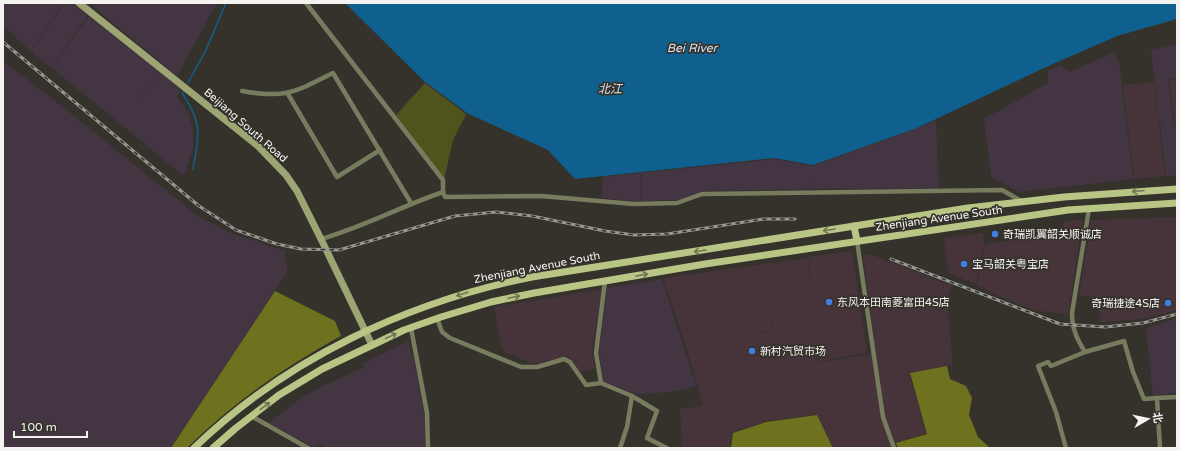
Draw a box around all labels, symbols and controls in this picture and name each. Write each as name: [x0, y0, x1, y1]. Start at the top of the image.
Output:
water label: Bei River: [667, 41, 719, 55]
water label: 北江: [598, 82, 624, 96]
street label: Beijiang South Road: [201, 86, 290, 165]
one-way arrow: [1132, 188, 1145, 195]
street label: Zhenjiang Avenue South: [875, 203, 1003, 234]
one-way arrow: [823, 226, 836, 234]
place label: 奇瑞凯翼韶关顺诚店: [1003, 228, 1102, 241]
marker: 奇瑞凯翼韶关顺诚店: [990, 229, 1000, 239]
one-way arrow: [694, 247, 707, 255]
street label: Zhenjiang Avenue South: [473, 249, 601, 286]
place label: 宝马韶关粤宝店: [972, 258, 1049, 271]
marker: 宝马韶关粤宝店: [959, 259, 969, 269]
one-way arrow: [635, 270, 648, 278]
one-way arrow: [456, 291, 469, 298]
one-way arrow: [507, 293, 520, 301]
place label: 东风本田南菱富田4S店: [837, 296, 950, 309]
marker: 东风本田南菱富田4S店: [824, 297, 834, 307]
place label: 奇瑞捷途4S店: [1091, 297, 1160, 310]
marker: 奇瑞捷途4S店: [1163, 298, 1173, 308]
one-way arrow: [384, 332, 396, 339]
place label: 新村汽贸市场: [760, 345, 826, 358]
marker: 新村汽贸市场: [747, 346, 757, 356]
north arrow: [1128, 399, 1168, 439]
one-way arrow: [259, 402, 270, 410]
text: 北: [1150, 411, 1165, 424]
scale bar: [14, 413, 87, 439]
text: 100 m: [20, 420, 57, 434]

